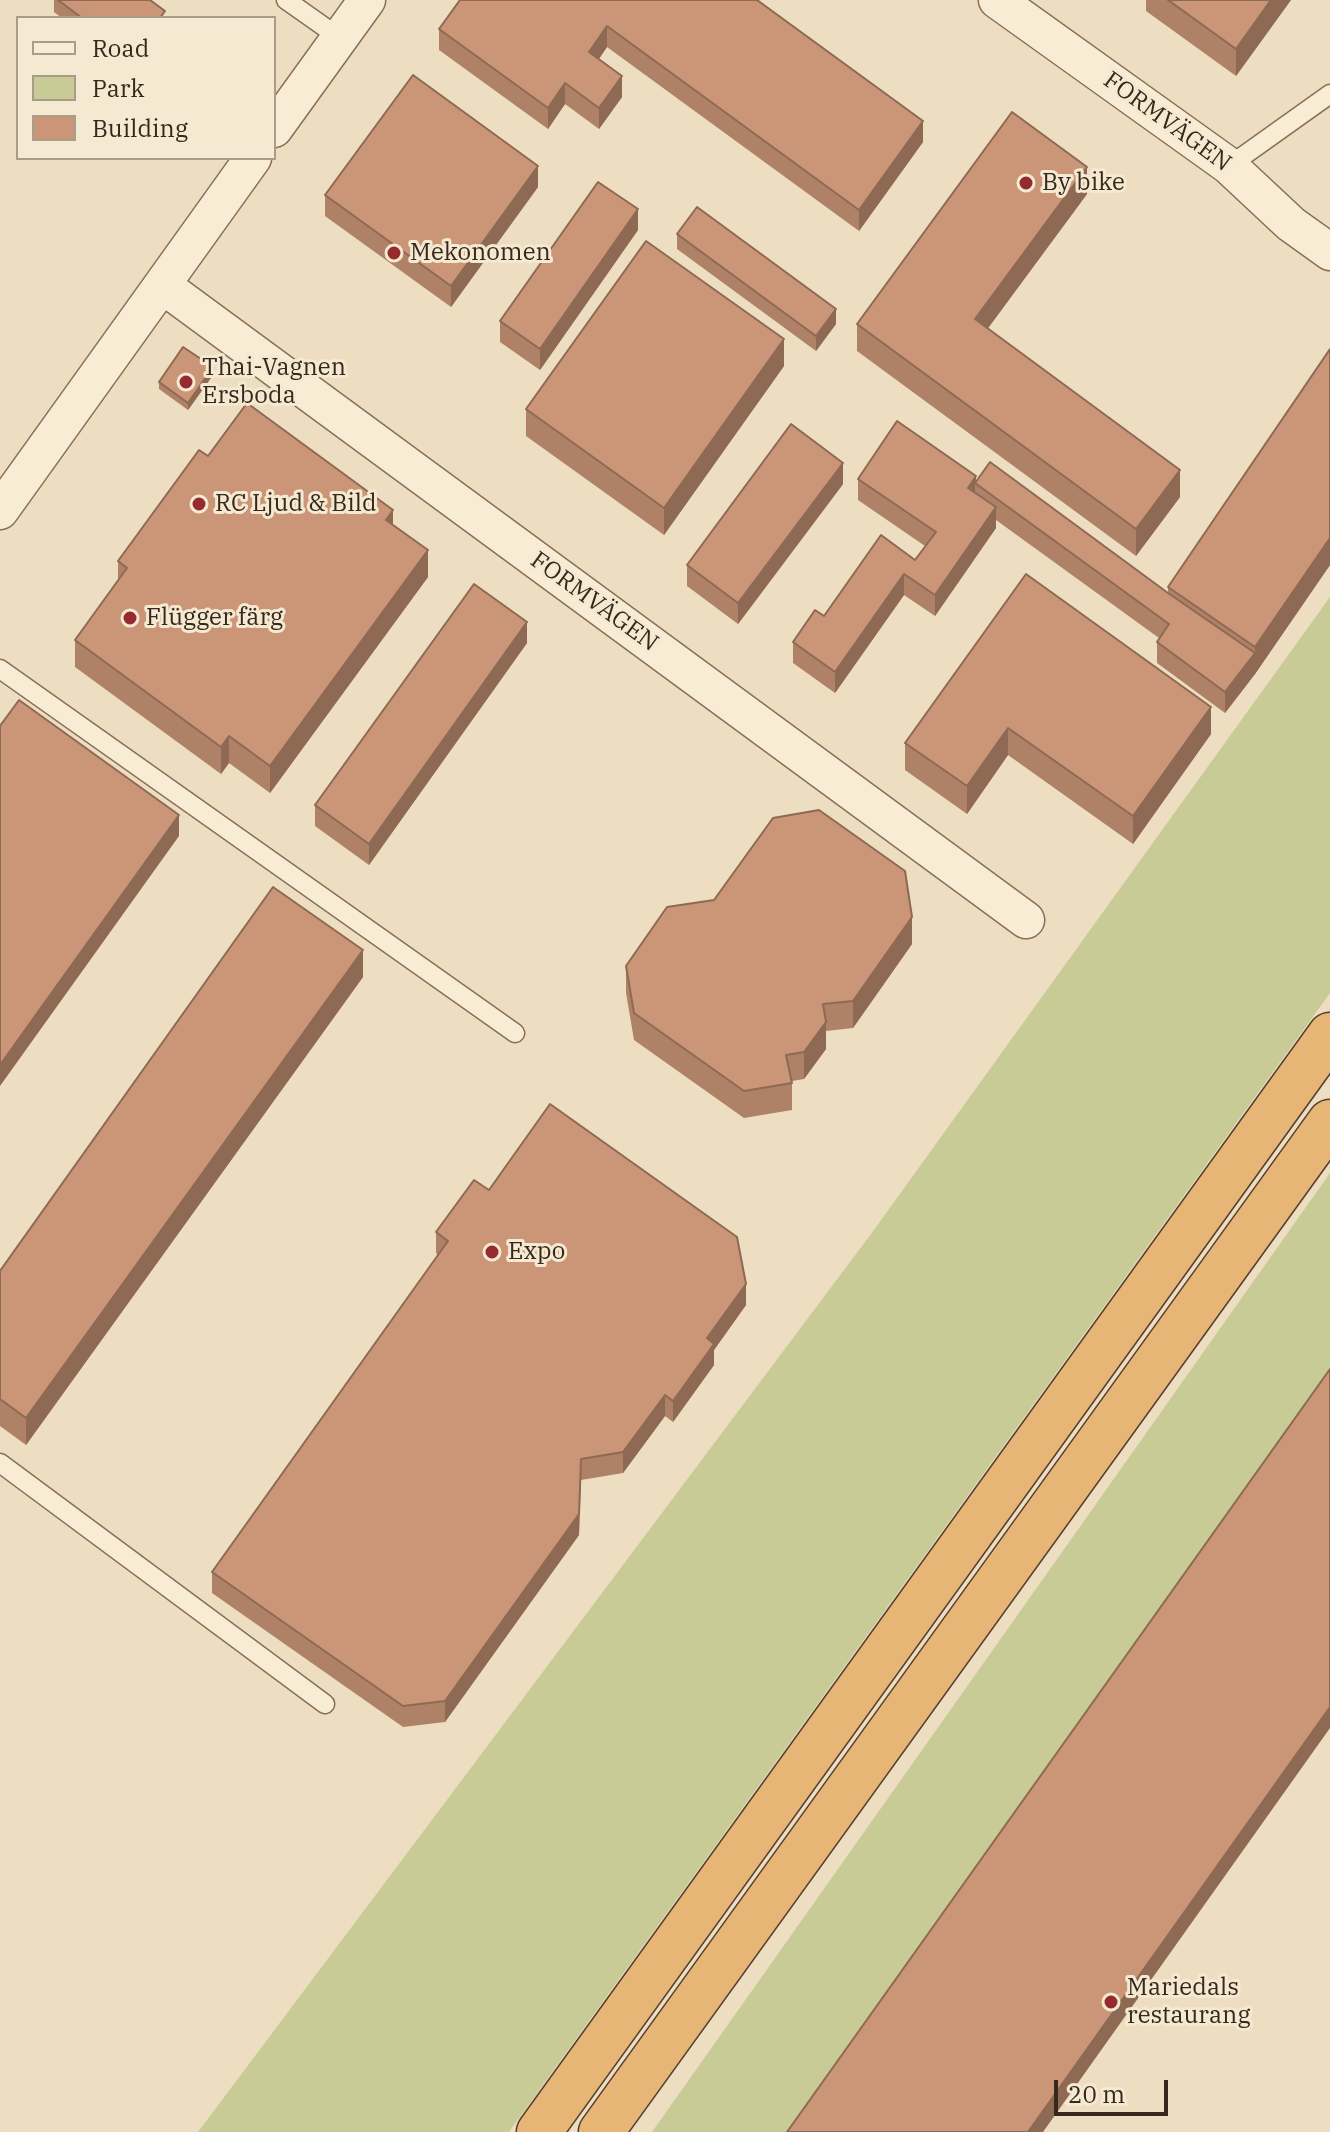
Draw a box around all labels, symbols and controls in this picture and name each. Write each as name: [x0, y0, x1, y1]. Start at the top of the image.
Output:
legend: [16, 16, 276, 160]
text: Road: [92, 32, 149, 64]
street label: FORMVÄGEN: [1098, 66, 1236, 178]
text: Park: [92, 72, 144, 104]
text: Building: [92, 112, 188, 144]
place label: By bike: [1042, 169, 1125, 197]
marker: By bike: [1017, 174, 1035, 192]
place label: Mekonomen: [410, 239, 551, 267]
marker: Mekonomen: [385, 244, 403, 262]
place label: Thai-Vagnen Ersboda: [202, 354, 346, 410]
marker: Thai-Vagnen Ersboda: [177, 373, 195, 391]
place label: RC Ljud & Bild: [215, 490, 377, 518]
marker: RC Ljud & Bild: [190, 495, 208, 513]
street label: FORMVÄGEN: [525, 546, 663, 658]
place label: Flügger färg: [146, 604, 283, 632]
marker: Flügger färg: [121, 609, 139, 627]
place label: Expo: [508, 1238, 565, 1266]
marker: Expo: [483, 1243, 501, 1261]
place label: Mariedals restaurang: [1127, 1974, 1250, 2030]
marker: Mariedals restaurang: [1102, 1993, 1120, 2011]
scale bar: [1058, 2064, 1172, 2114]
text: 20 m: [1068, 2078, 1125, 2110]

